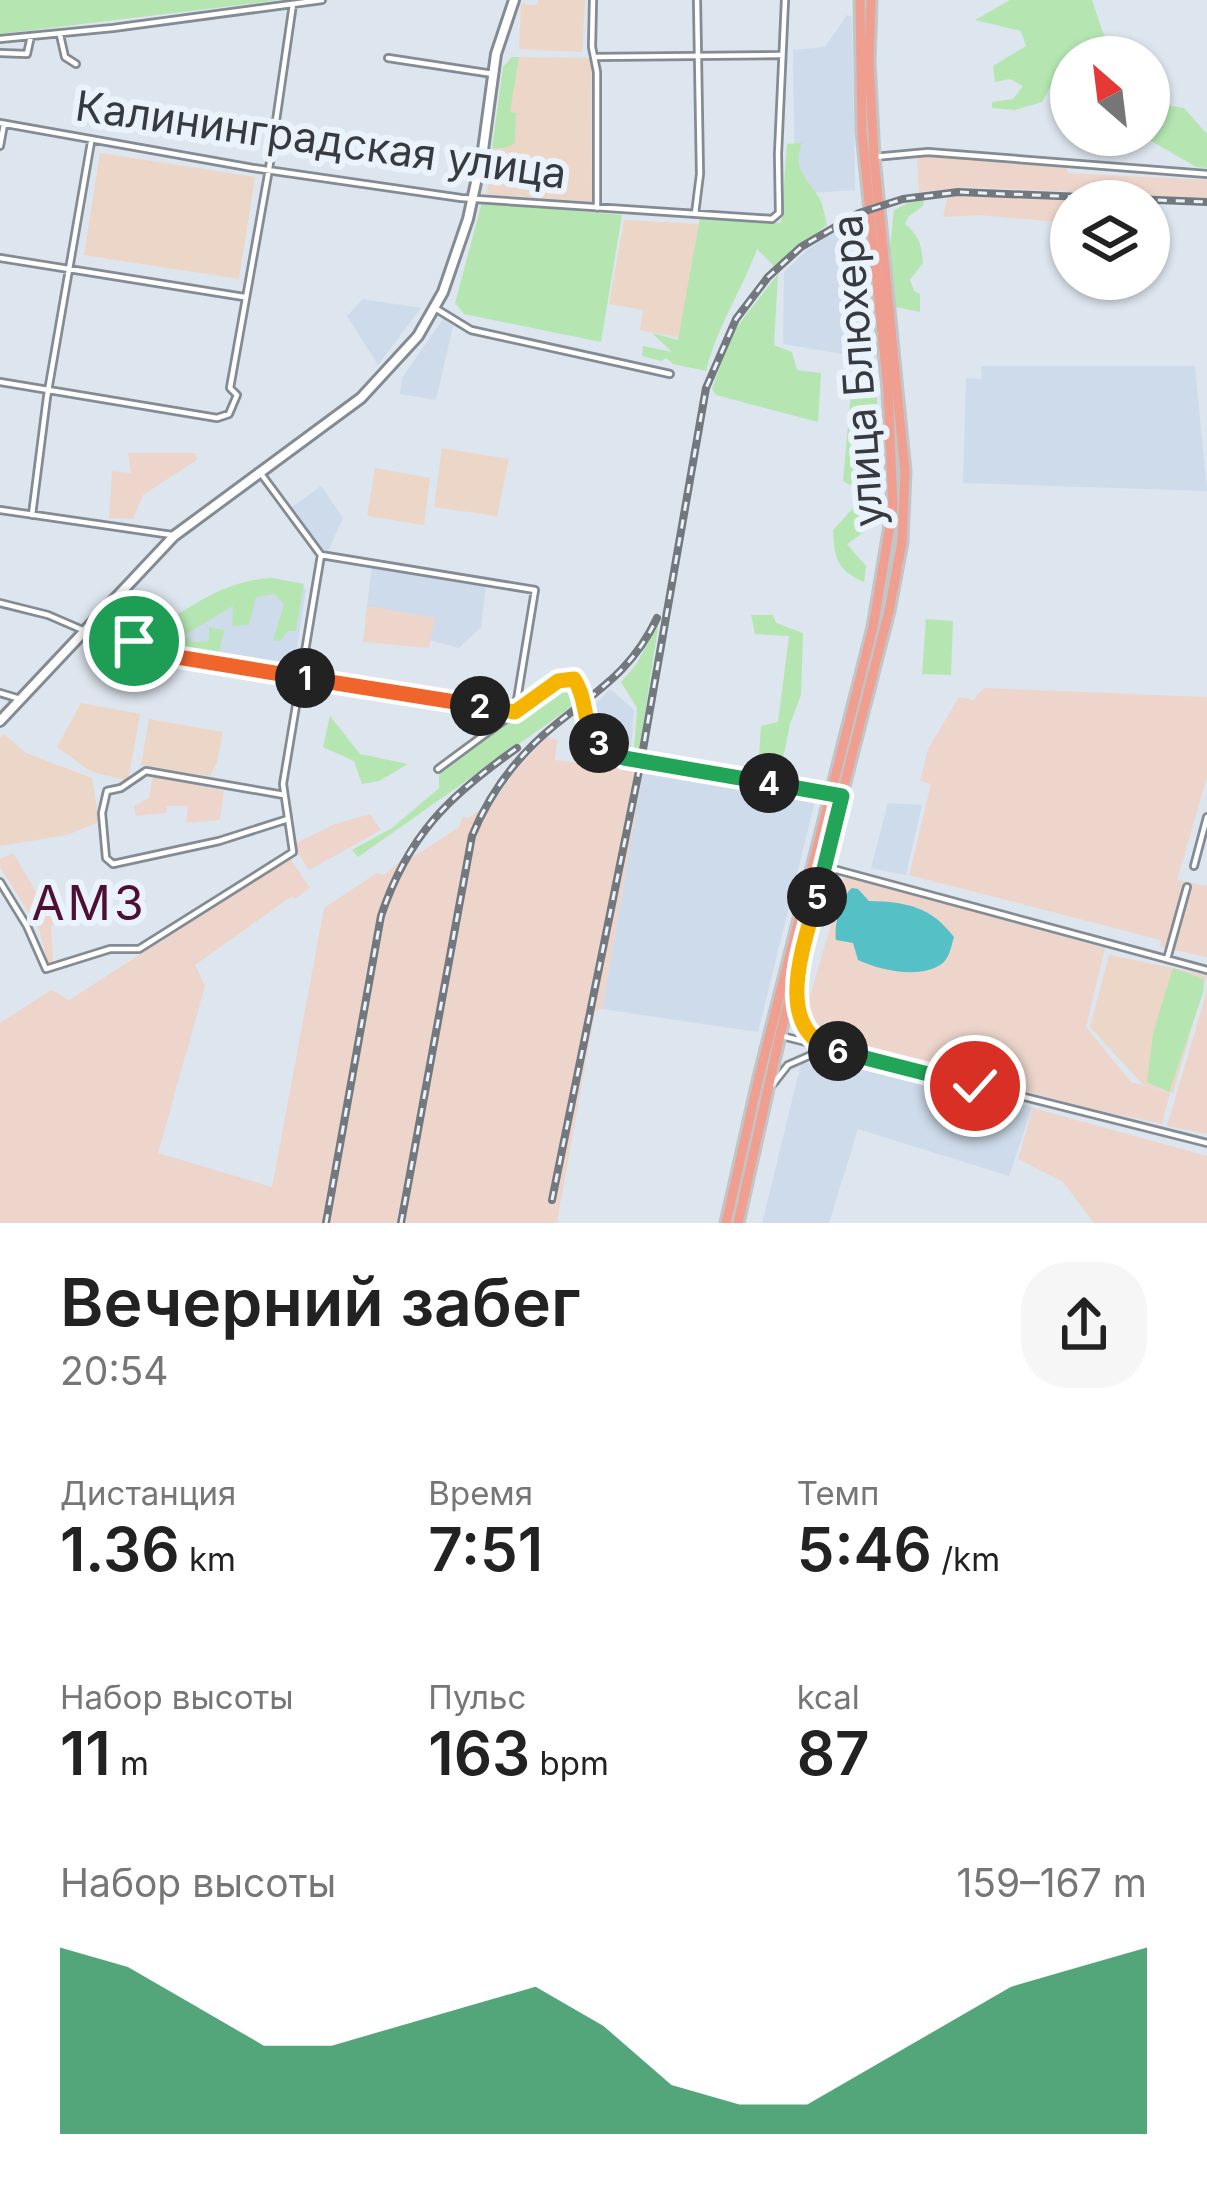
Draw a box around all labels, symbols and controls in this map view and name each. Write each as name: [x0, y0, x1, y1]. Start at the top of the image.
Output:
north arrow: [1050, 36, 1170, 156]
map controls: [1050, 36, 1170, 300]
street label: Калининградская улица: [72, 79, 570, 199]
button: layers: [1050, 180, 1170, 300]
street label: улица Блюхера: [821, 213, 893, 529]
pin: [83, 590, 185, 692]
icon: arrive: [101, 608, 167, 674]
pin: 1: [275, 648, 335, 708]
text: 1: [298, 658, 312, 698]
pin: 2: [450, 676, 510, 736]
text: 2: [470, 686, 490, 726]
pin: 3: [569, 713, 629, 773]
text: 3: [588, 723, 610, 763]
pin: 4: [739, 753, 799, 813]
text: 4: [758, 763, 780, 803]
pin: 5: [787, 867, 847, 927]
district label: АМЗ: [31, 873, 147, 932]
text: 5: [806, 877, 828, 917]
pin: 6: [808, 1021, 868, 1081]
text: 6: [827, 1031, 849, 1071]
pin: [924, 1035, 1026, 1137]
icon: check: [942, 1053, 1008, 1119]
text: Вечерний забег: [60, 1262, 580, 1342]
button: share: [1021, 1262, 1147, 1388]
text: 20:54: [60, 1347, 169, 1394]
text: Дистанция: [60, 1473, 236, 1513]
text: Время: [428, 1473, 533, 1513]
text: Темп: [797, 1473, 879, 1513]
text: 1.36: [60, 1513, 180, 1585]
text: 7:51: [428, 1513, 543, 1585]
text: 5:46: [797, 1513, 932, 1585]
text: km: [180, 1539, 236, 1579]
text: /km: [932, 1539, 1000, 1579]
text: Набор высоты: [60, 1677, 294, 1717]
text: Пульс: [428, 1677, 526, 1717]
text: kcal: [797, 1677, 860, 1717]
text: 11: [60, 1717, 111, 1789]
text: 163: [428, 1717, 530, 1789]
text: 87: [797, 1717, 870, 1789]
text: m: [111, 1743, 149, 1783]
text: bpm: [530, 1743, 609, 1783]
text: Набор высоты: [60, 1859, 336, 1906]
text: 159–167 m: [956, 1859, 1147, 1906]

